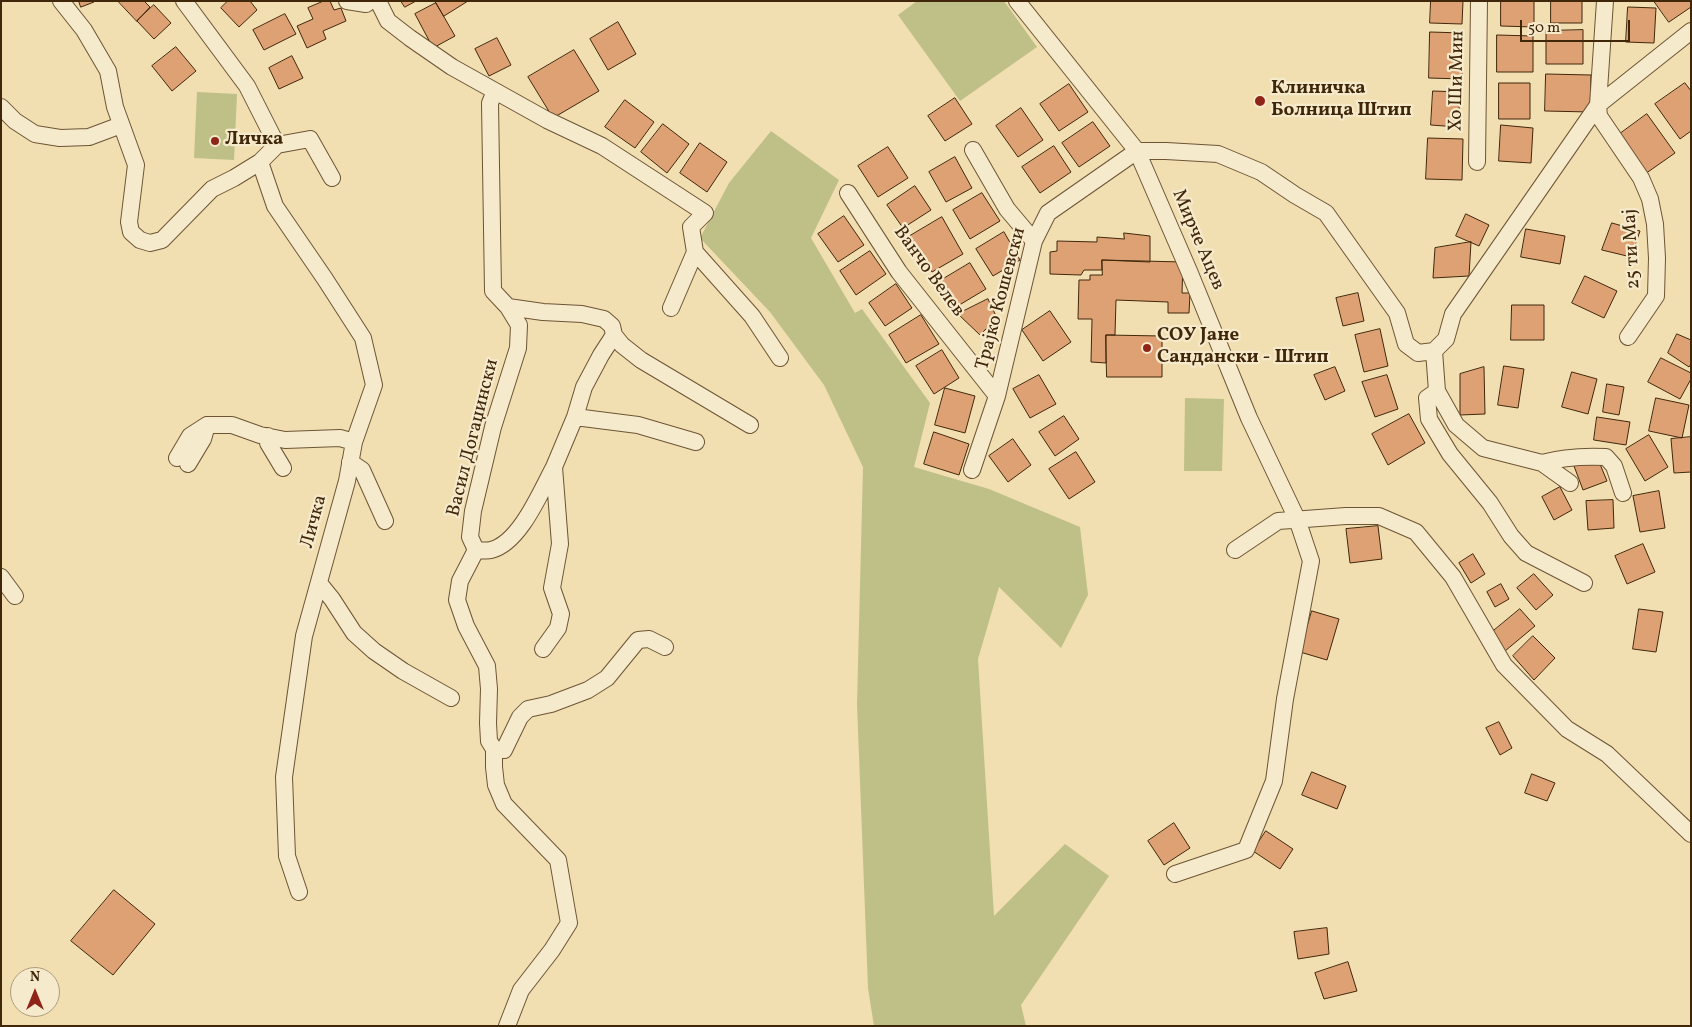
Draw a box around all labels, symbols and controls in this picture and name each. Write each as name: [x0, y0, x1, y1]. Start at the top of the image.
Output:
scale bar: [1522, 10, 1632, 42]
text: 50 m: [1528, 18, 1560, 39]
street label: Хо Ши Мин: [1446, 30, 1470, 132]
place label: Клиничка Болница Штип: [1271, 79, 1412, 123]
marker: Клиничка Болница Штип: [1253, 94, 1267, 108]
place label: Личка: [225, 130, 283, 152]
marker: Личка: [209, 135, 221, 147]
street label: Мирче Ацев: [1166, 186, 1228, 294]
street label: 25 ти Мај: [1620, 208, 1646, 290]
street label: Ванчо Велев: [887, 222, 969, 322]
street label: Трајко Кошевски: [972, 225, 1032, 373]
place label: СОУ Јане Сандански - Штип: [1157, 326, 1329, 370]
marker: СОУ Јане Сандански - Штип: [1141, 342, 1153, 354]
street label: Васил Догаџински: [443, 357, 505, 519]
street label: Личка: [297, 493, 333, 551]
north arrow: [10, 967, 60, 1017]
text: N: [30, 968, 40, 987]

